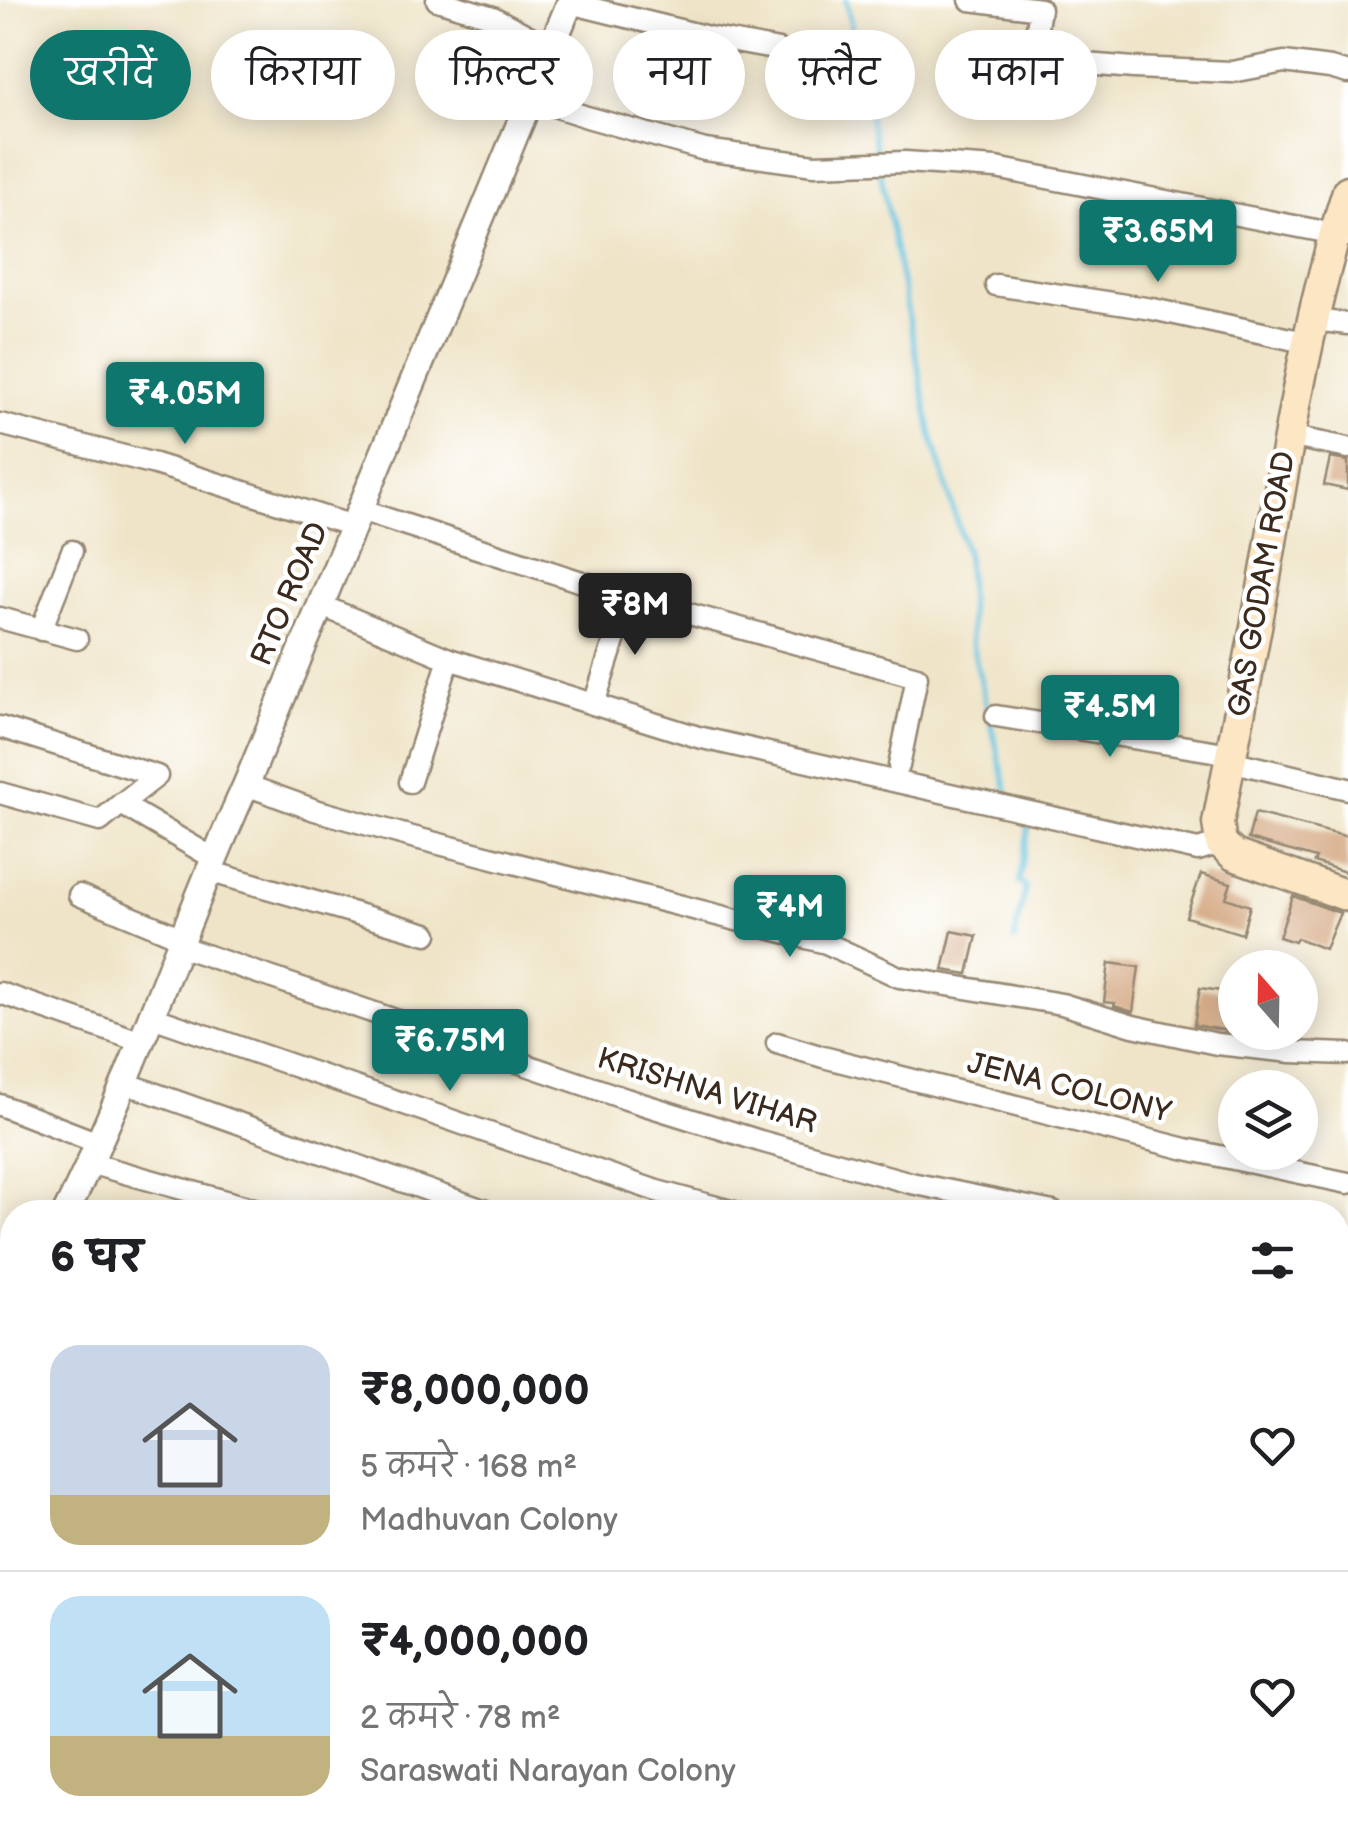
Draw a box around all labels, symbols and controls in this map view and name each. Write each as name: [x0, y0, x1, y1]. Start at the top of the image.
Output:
chip: खरीदें: [30, 30, 191, 120]
chip: किराया: [211, 30, 395, 120]
chip: फ़िल्टर: [415, 30, 593, 120]
chip: नया: [613, 30, 745, 120]
chip: फ़्लैट: [765, 30, 915, 120]
chip: मकान: [935, 30, 1097, 120]
pin: ₹3.65M: [1077, 200, 1239, 285]
text: ₹3.65M: [1101, 213, 1215, 252]
pin: ₹4.05M: [104, 362, 266, 447]
text: ₹4.05M: [128, 375, 242, 414]
street label: GAS GODAM ROAD: [1221, 449, 1303, 719]
street label: RTO ROAD: [244, 517, 336, 671]
pin: ₹8M: [587, 573, 683, 658]
text: ₹8M: [601, 586, 669, 625]
pin: ₹4.5M: [1040, 675, 1180, 760]
text: ₹4.5M: [1063, 688, 1157, 727]
pin: ₹4M: [742, 875, 838, 960]
text: ₹4M: [756, 888, 824, 927]
north arrow: [1218, 950, 1318, 1050]
map controls: [1218, 950, 1318, 1170]
pin: ₹6.75M: [369, 1009, 531, 1094]
text: ₹6.75M: [394, 1022, 506, 1061]
street label: KRISHNA VIHAR: [593, 1041, 821, 1141]
street label: JENA COLONY: [963, 1045, 1175, 1131]
button: layers: [1218, 1070, 1318, 1170]
text: 6 घर: [50, 1233, 143, 1284]
icon: filters: [1245, 1233, 1300, 1288]
text: ₹8,000,000: [360, 1366, 590, 1417]
icon: home: [130, 1385, 250, 1505]
icon: heart: [1245, 1418, 1300, 1473]
text: 5 कमरे · 168 m²: [360, 1448, 577, 1487]
text: Madhuvan Colony: [360, 1501, 618, 1540]
text: ₹4,000,000: [360, 1617, 589, 1668]
icon: home: [130, 1636, 250, 1756]
icon: heart: [1245, 1669, 1300, 1724]
text: 2 कमरे · 78 m²: [360, 1699, 561, 1738]
text: Saraswati Narayan Colony: [360, 1752, 736, 1791]

